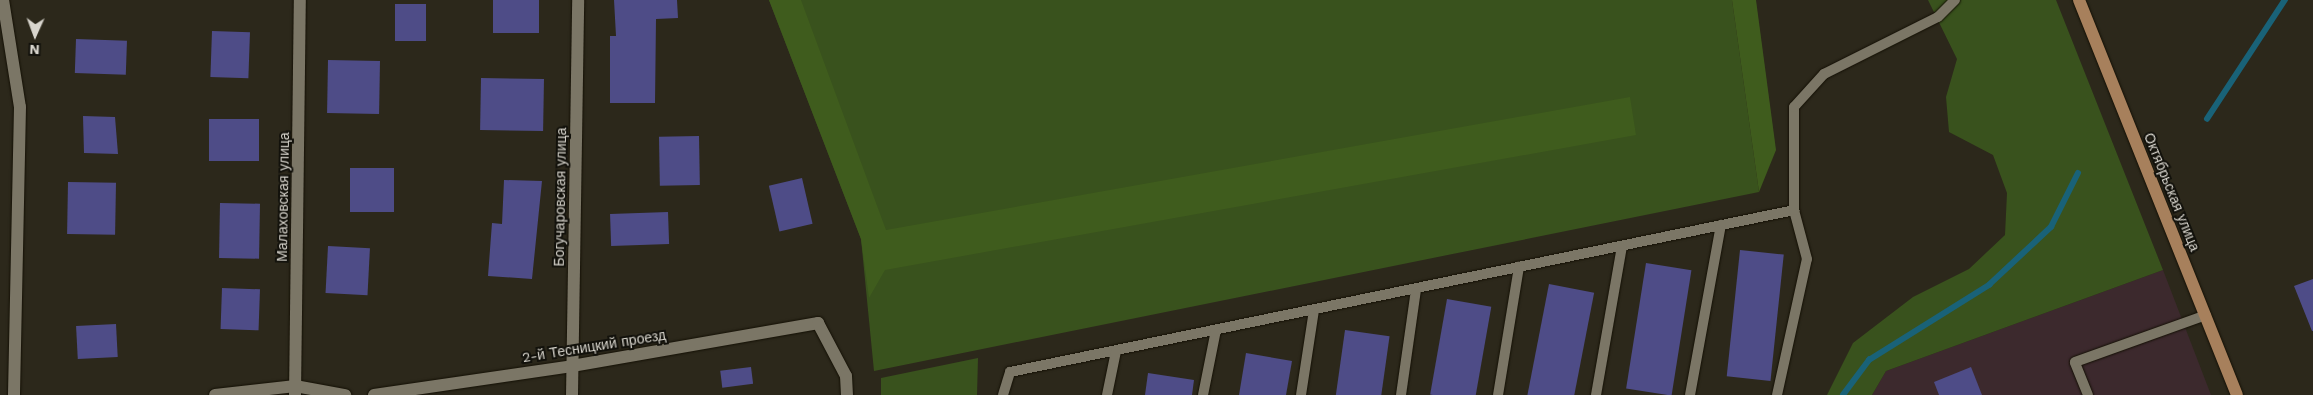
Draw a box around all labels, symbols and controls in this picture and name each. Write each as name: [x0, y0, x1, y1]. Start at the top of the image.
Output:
north arrow: [10, 10, 60, 60]
text: N: [29, 42, 40, 58]
street label: Богучаровская улица: [550, 127, 570, 267]
street label: Октябрьская улица: [2141, 130, 2203, 254]
street label: Малаховская улица: [273, 132, 293, 262]
street label: 2-й Тесницкий проезд: [521, 326, 667, 366]

